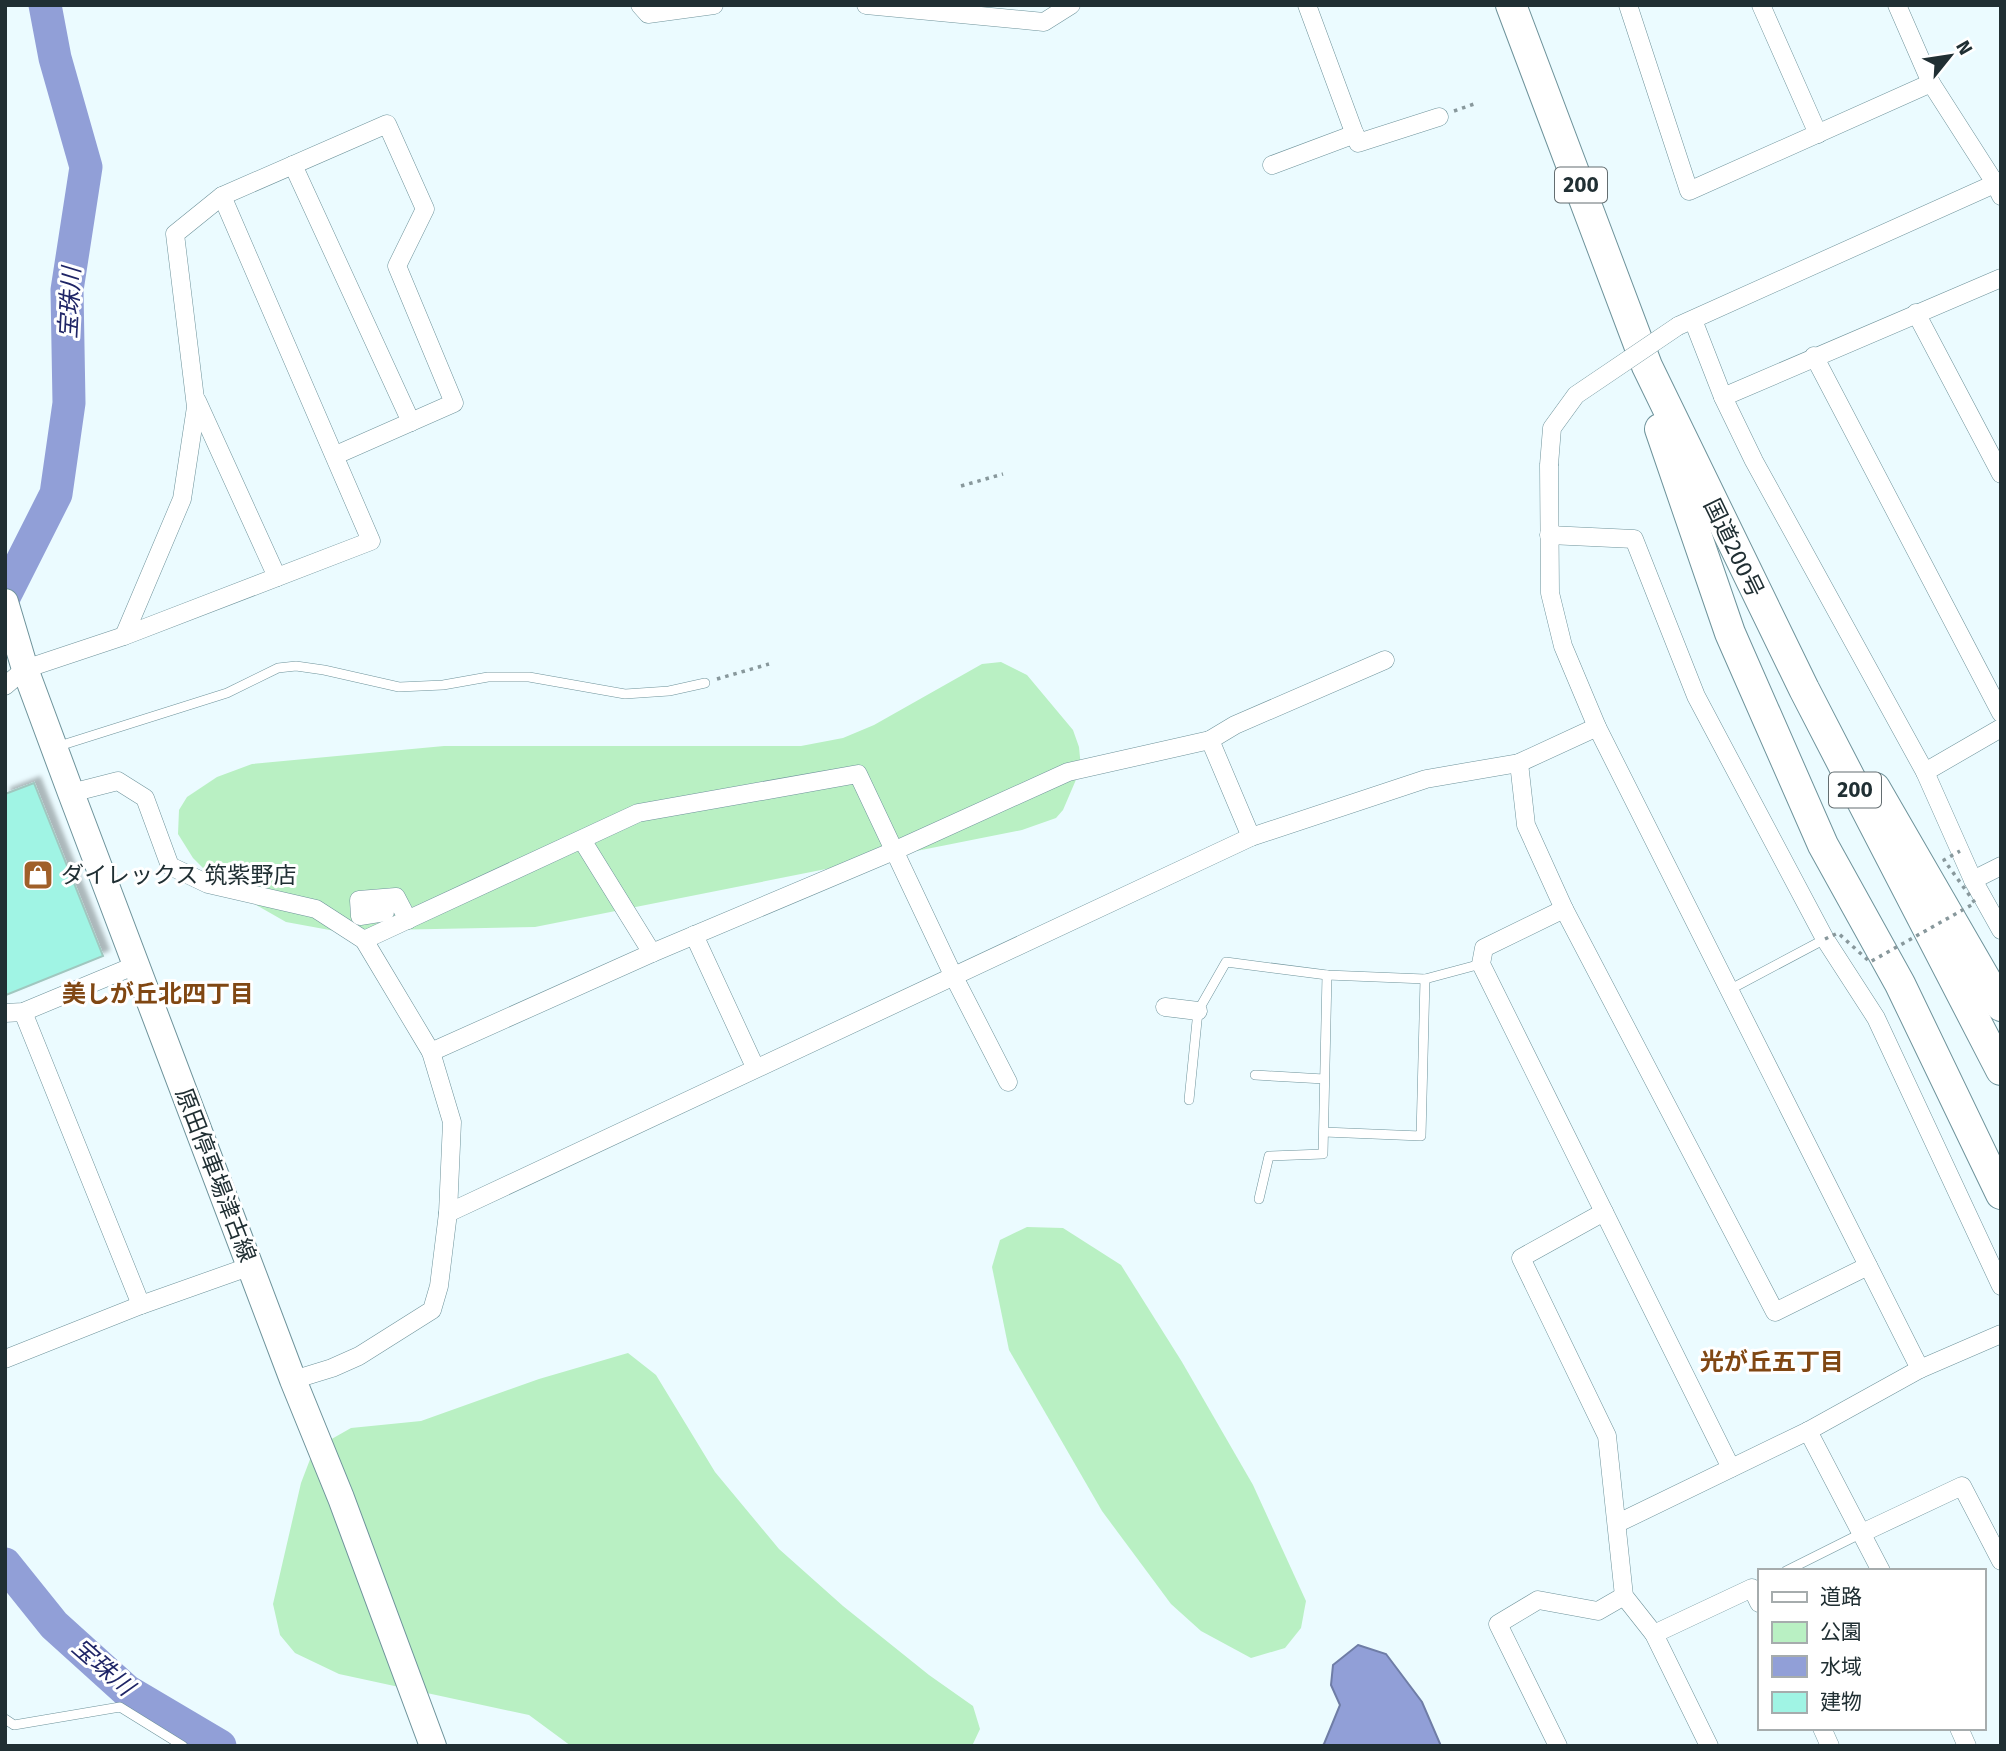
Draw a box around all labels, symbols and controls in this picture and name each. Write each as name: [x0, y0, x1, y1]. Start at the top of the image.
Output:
north arrow: [1915, 21, 1985, 91]
text: N: [1951, 37, 1977, 59]
road number: 200: [1555, 168, 1607, 202]
water label: 宝珠川: [54, 263, 86, 340]
street label: 国道200号: [1698, 494, 1770, 602]
road number: 200: [1829, 772, 1881, 808]
shop icon: ダイレックス 筑紫野店: [21, 858, 55, 892]
place label: ダイレックス 筑紫野店: [61, 861, 296, 889]
district label: 美しが丘北四丁目: [62, 980, 254, 1008]
street label: 原田停車場津古線: [170, 1084, 262, 1266]
district label: 光が丘五丁目: [1700, 1348, 1844, 1376]
legend: [1758, 1569, 1985, 1730]
text: 道路: [1820, 1584, 1862, 1610]
text: 公園: [1820, 1619, 1862, 1645]
water label: 宝珠川: [67, 1633, 142, 1703]
text: 水域: [1820, 1654, 1862, 1680]
text: 建物: [1820, 1689, 1862, 1715]

